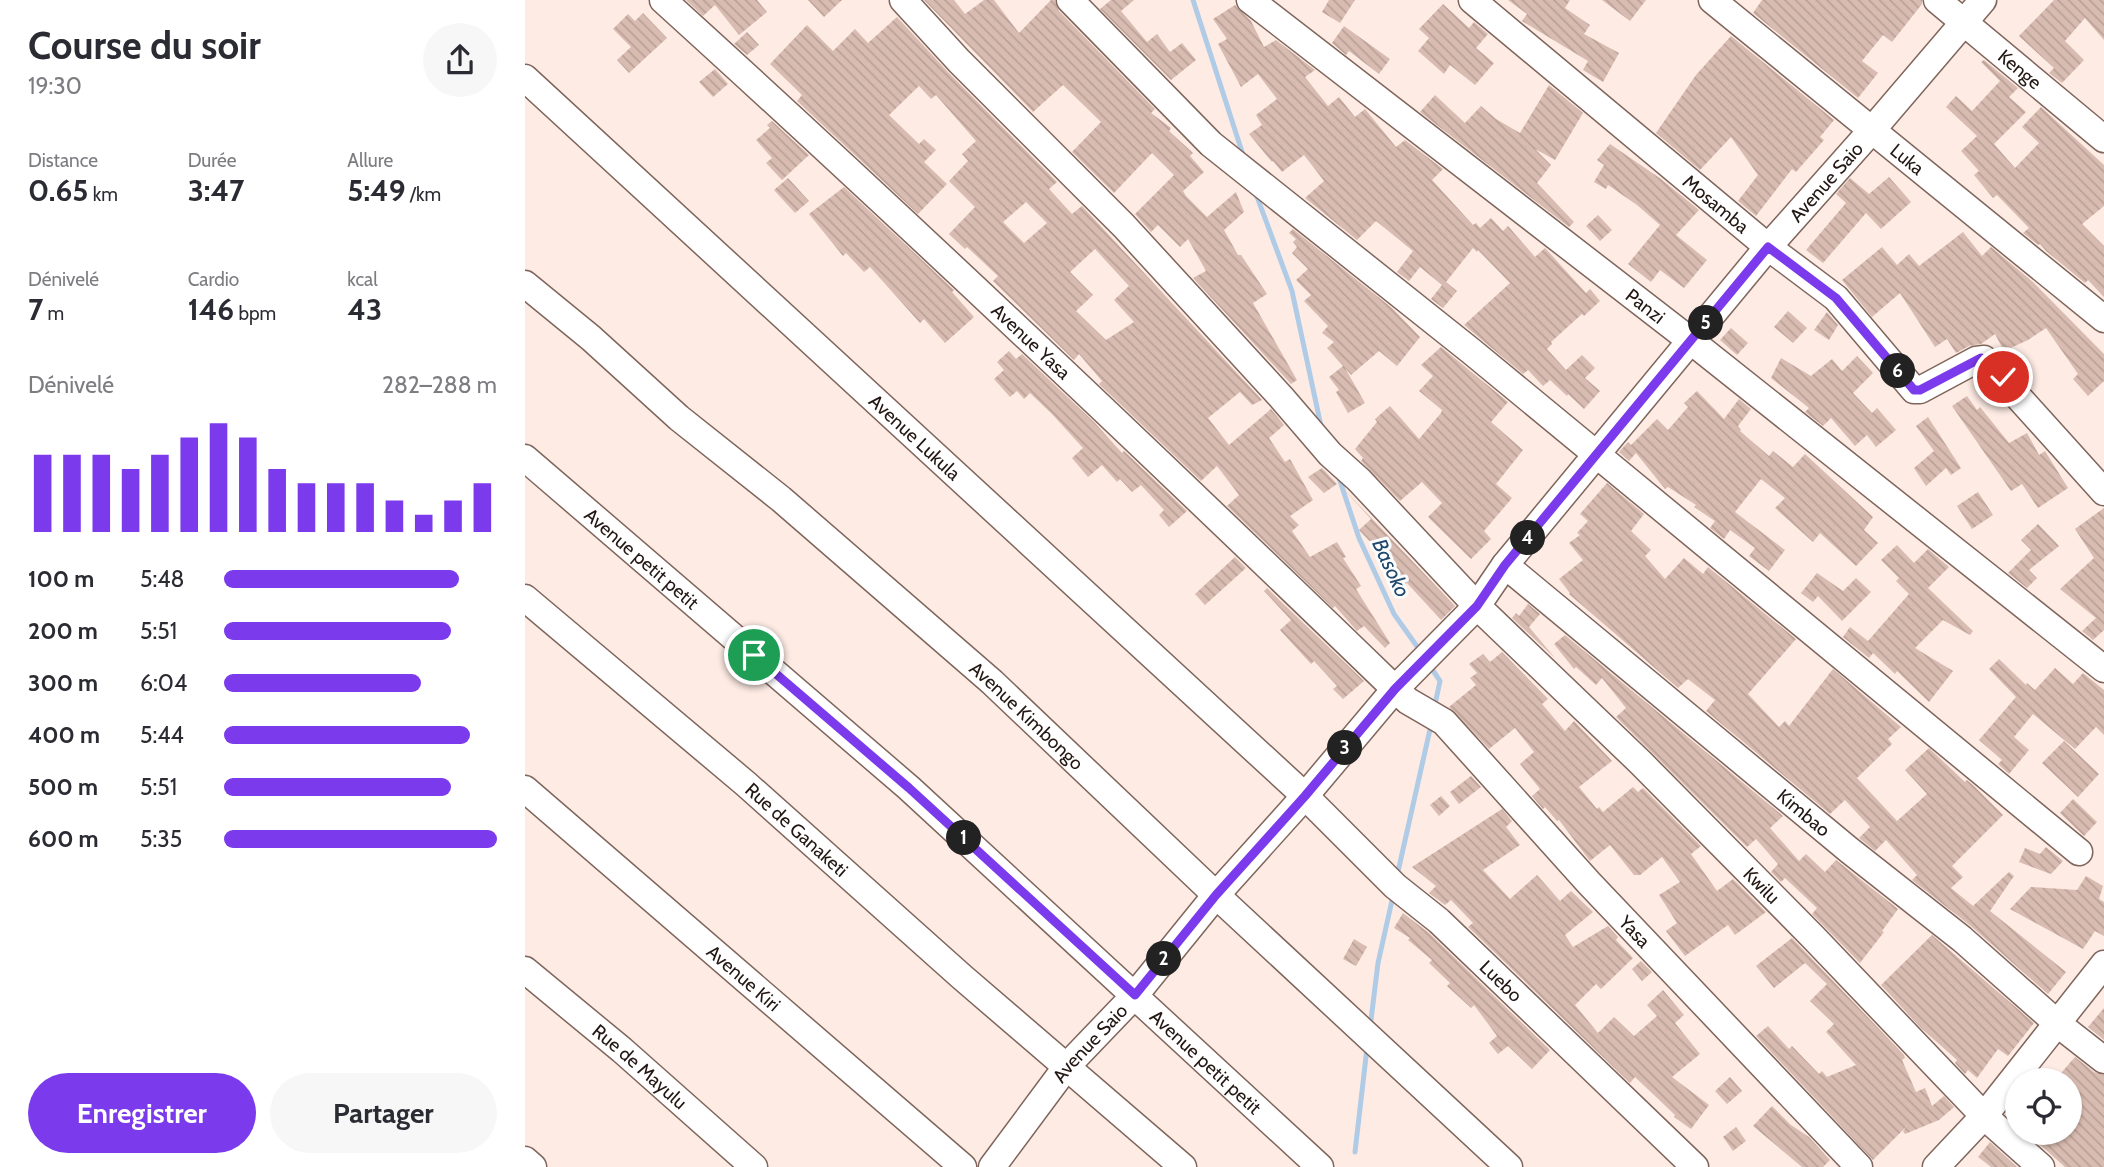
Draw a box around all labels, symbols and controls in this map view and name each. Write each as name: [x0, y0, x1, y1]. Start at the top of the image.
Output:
text: Course du soir: [28, 22, 261, 69]
button: share: [423, 23, 497, 97]
street label: Kenge: [1993, 45, 2046, 94]
text: 19:30: [28, 72, 82, 100]
street label: Avenue Saio: [1785, 137, 1868, 227]
street label: Luka: [1886, 139, 1929, 180]
text: Distance: [28, 149, 98, 172]
text: Durée: [188, 149, 237, 172]
text: Allure: [347, 149, 393, 172]
street label: Mosamba: [1678, 170, 1754, 238]
text: 0.65: [28, 172, 88, 209]
text: 3:47: [188, 172, 244, 209]
text: 5:49: [347, 172, 406, 209]
text: km: [88, 183, 118, 206]
text: /km: [406, 183, 441, 206]
text: Dénivelé: [28, 268, 99, 291]
text: Cardio: [188, 268, 239, 291]
text: kcal: [347, 268, 378, 291]
street label: Panzi: [1621, 284, 1669, 329]
text: 7: [28, 291, 43, 328]
text: 146: [188, 291, 234, 328]
text: 43: [347, 291, 382, 328]
street label: Avenue Yasa: [987, 299, 1075, 384]
text: m: [43, 302, 64, 325]
text: bpm: [234, 302, 276, 325]
pin: 5: [1689, 306, 1723, 340]
text: 5: [1700, 311, 1711, 334]
pin: [1973, 347, 2033, 407]
pin: 6: [1881, 354, 1915, 388]
icon: check: [1984, 358, 2022, 396]
text: 6: [1892, 359, 1903, 382]
text: Dénivelé: [28, 371, 114, 399]
text: 282–288 m: [382, 371, 497, 399]
street label: Avenue Lukula: [864, 390, 965, 485]
street label: Avenue petit petit: [580, 503, 704, 615]
pin: 4: [1511, 520, 1545, 556]
text: 4: [1522, 526, 1533, 549]
water label: Basoko: [1367, 535, 1416, 601]
text: 100 m: [28, 565, 94, 593]
text: 5:48: [140, 565, 184, 593]
text: 200 m: [28, 617, 98, 645]
text: 5:51: [140, 617, 177, 645]
pin: [724, 625, 784, 685]
icon: arrive: [735, 636, 773, 674]
street label: Avenue Kimbongo: [965, 657, 1088, 775]
text: 300 m: [28, 669, 98, 697]
text: 6:04: [140, 669, 187, 697]
text: 400 m: [28, 721, 100, 749]
text: 5:44: [140, 721, 184, 749]
pin: 3: [1327, 730, 1363, 766]
text: 3: [1339, 736, 1350, 759]
text: 500 m: [28, 773, 98, 801]
text: 5:51: [140, 773, 177, 801]
street label: Rue de Ganaketi: [740, 778, 853, 882]
street label: Kimbao: [1772, 784, 1835, 842]
pin: 1: [947, 820, 982, 856]
text: 600 m: [28, 825, 99, 853]
text: 5:35: [140, 825, 182, 853]
text: 1: [960, 826, 967, 849]
street label: Kwilu: [1739, 863, 1785, 909]
street label: Yasa: [1613, 910, 1655, 952]
street label: Avenue Kiri: [702, 940, 785, 1016]
pin: 2: [1147, 942, 1181, 976]
text: 2: [1158, 947, 1169, 970]
street label: Luebo: [1475, 956, 1527, 1007]
street label: Avenue Saio: [1048, 999, 1132, 1087]
street label: Avenue petit petit: [1145, 1005, 1266, 1119]
street label: Rue de Mayulu: [588, 1019, 692, 1114]
map controls: [2005, 1068, 2082, 1145]
button: locate: [2005, 1068, 2082, 1145]
button: Enregistrer: [28, 1073, 256, 1153]
button: Partager: [270, 1073, 497, 1153]

